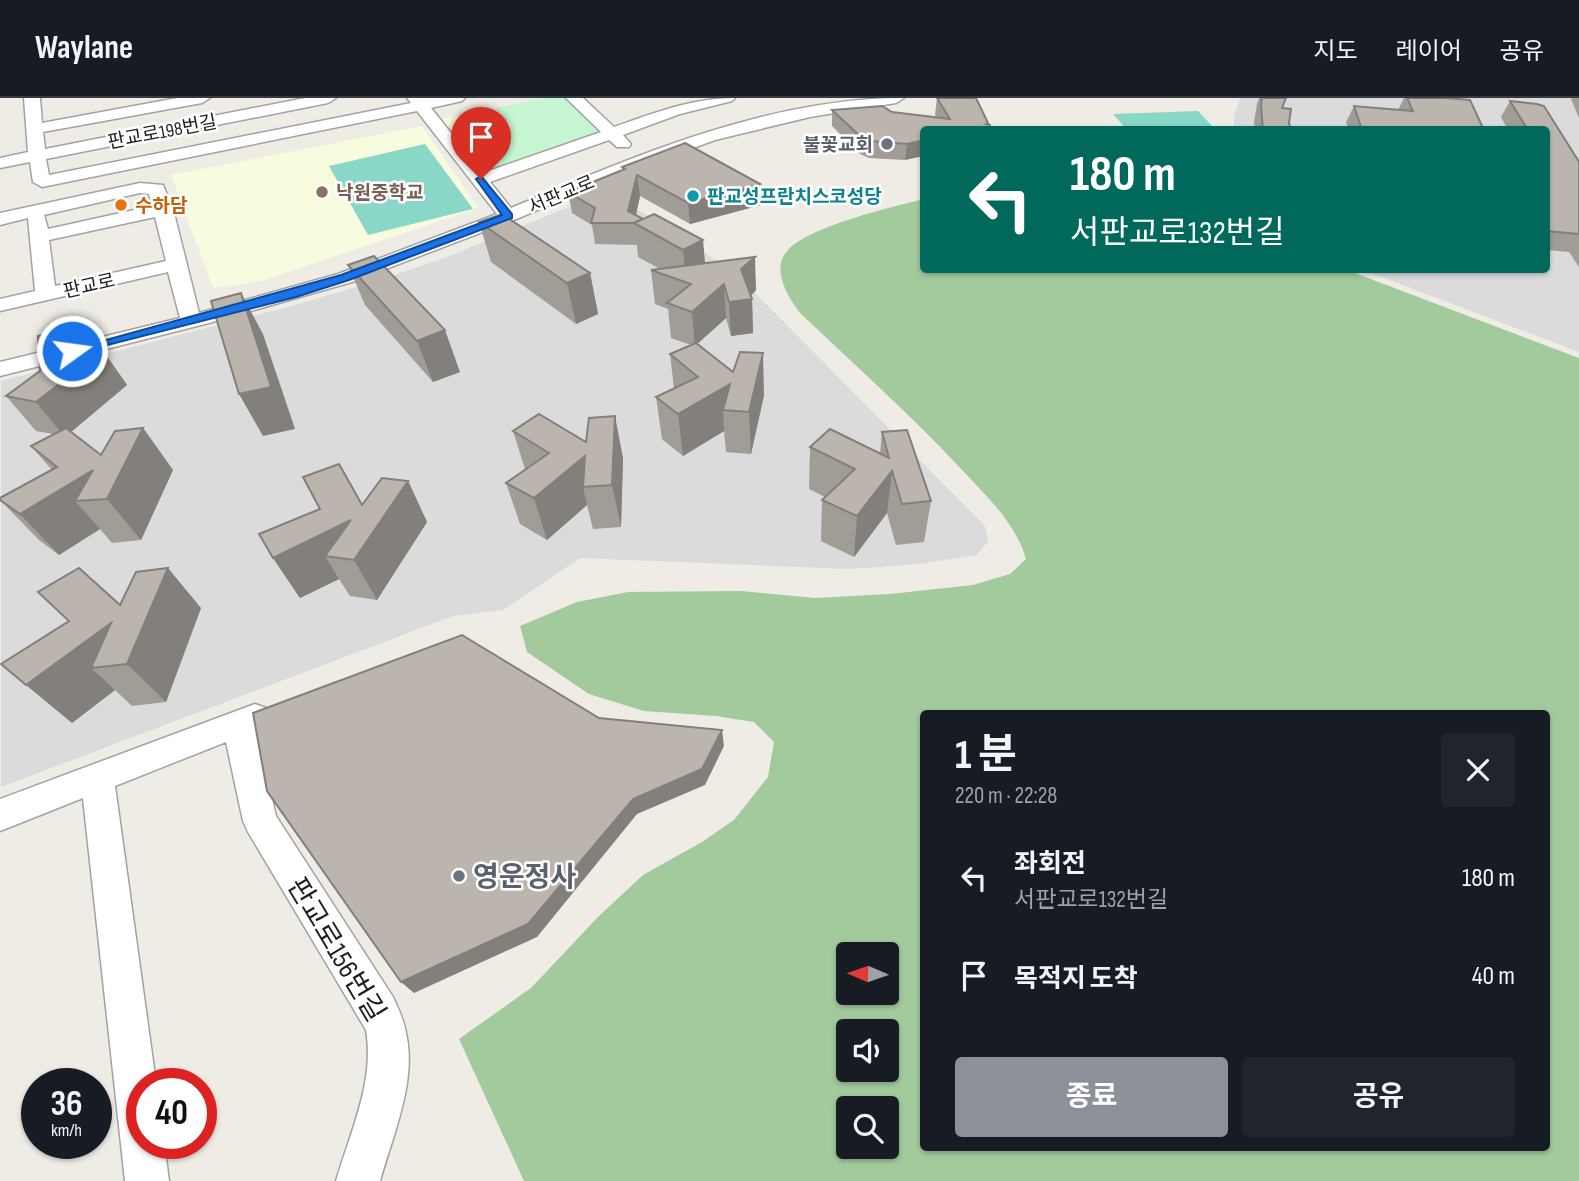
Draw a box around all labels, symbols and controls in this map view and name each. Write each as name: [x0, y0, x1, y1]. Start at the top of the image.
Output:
text: Waylane: [35, 28, 133, 68]
text: 지도: [1313, 37, 1358, 66]
text: 레이어: [1396, 37, 1462, 66]
text: 공유: [1500, 37, 1544, 66]
pin: [451, 107, 511, 179]
street label: 판교로198번길: [106, 111, 219, 154]
icon: arrive: [462, 118, 500, 156]
place label: 불꽃교회: [803, 134, 873, 157]
marker: 불꽃교회: [879, 136, 895, 152]
text: 180 m: [1070, 146, 1176, 205]
icon: left: [955, 154, 1046, 245]
street label: 서판교로: [525, 171, 598, 220]
place label: 낙원중학교: [336, 182, 423, 205]
marker: 낙원중학교: [314, 184, 330, 200]
place label: 판교성프란치스코성당: [707, 186, 882, 209]
marker: 판교성프란치스코성당: [685, 188, 701, 204]
place label: 수하담: [135, 195, 187, 218]
marker: 수하담: [113, 197, 129, 213]
text: 서판교로132번길: [1070, 214, 1284, 253]
street label: 판교로: [61, 269, 117, 304]
position arrow: [35, 314, 109, 388]
text: 1 분: [955, 730, 1017, 781]
button: close: [1441, 733, 1515, 807]
text: 220 m · 22:28: [955, 782, 1057, 810]
text: 좌회전: [1014, 849, 1086, 880]
icon: left: [955, 859, 993, 897]
place label: 영운정사: [473, 861, 576, 894]
text: 180 m: [1462, 863, 1515, 894]
marker: 영운정사: [451, 868, 467, 884]
street label: 판교로156번길: [280, 872, 392, 1028]
text: 서판교로132번길: [1014, 886, 1168, 914]
north arrow: [836, 942, 900, 1004]
map controls: [836, 942, 899, 1159]
icon: arrive: [955, 957, 993, 995]
text: 40 m: [1472, 961, 1515, 992]
text: 목적지 도착: [1014, 964, 1138, 995]
button: sound: [836, 1019, 899, 1082]
button: 종료: [955, 1057, 1228, 1137]
button: 공유: [1242, 1057, 1515, 1137]
speed limit sign: 40: [126, 1068, 217, 1159]
text: 36: [50, 1083, 83, 1126]
button: search: [836, 1096, 899, 1159]
text: km/h: [51, 1120, 82, 1141]

